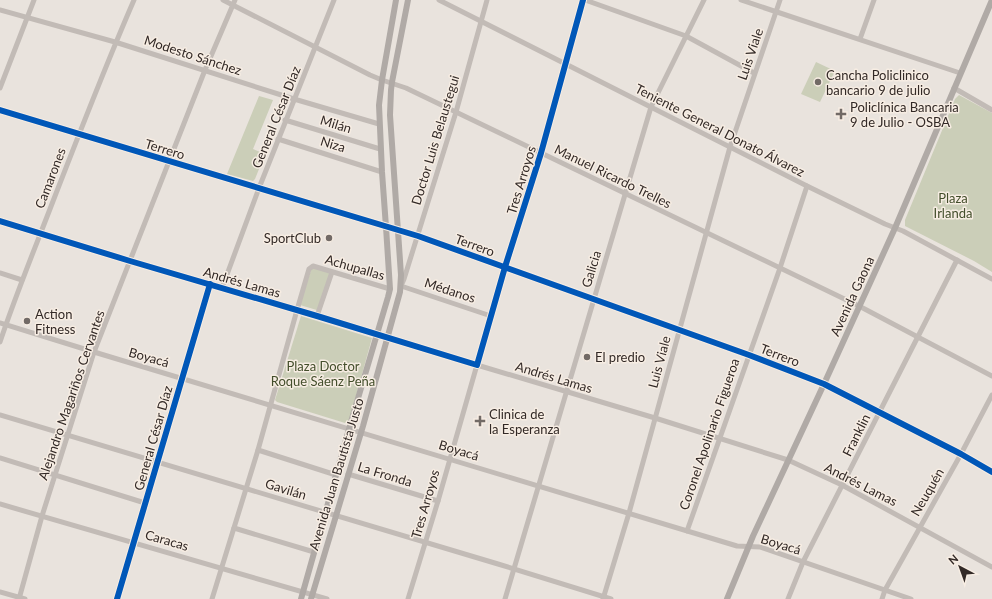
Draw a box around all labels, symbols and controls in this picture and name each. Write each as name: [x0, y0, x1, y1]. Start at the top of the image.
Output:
street label: Luis Viale: [734, 26, 766, 82]
street label: Modesto Sánchez: [142, 32, 244, 78]
street label: General César Díaz: [248, 64, 304, 170]
place label: Cancha Policlinico bancario 9 de julio: [826, 67, 930, 98]
street label: Doctor Luis Belaustegui: [408, 73, 462, 207]
marker: Cancha Policlinico bancario 9 de julio: [813, 77, 823, 87]
street label: Teniente General Donato Álvarez: [633, 80, 807, 180]
place label: Policlínica Bancaria 9 de Julio - OSBA: [850, 99, 959, 130]
marker: Policlínica Bancaria 9 de Julio - OSBA: [835, 108, 847, 120]
street label: Milán: [318, 112, 354, 136]
street label: Niza: [319, 133, 347, 155]
street label: Terrero: [143, 135, 187, 163]
street label: Manuel Ricardo Trelles: [552, 141, 674, 211]
street label: Tres Arroyos: [503, 143, 539, 216]
street label: Camarones: [31, 145, 69, 211]
park label: Plaza Irlanda: [934, 190, 972, 221]
place label: SportClub: [264, 230, 321, 246]
street label: Terrero: [453, 230, 497, 260]
marker: SportClub: [324, 233, 334, 243]
street label: Galicia: [578, 249, 604, 289]
street label: Achupallas: [323, 251, 387, 283]
street label: Avenida Gaona: [827, 254, 877, 338]
street label: Andrés Lamas: [202, 263, 283, 301]
street label: Médanos: [422, 274, 478, 306]
place label: Action Fitness: [35, 306, 76, 337]
street label: Alejandro Magariños Cervantes: [34, 308, 108, 482]
marker: Action Fitness: [22, 316, 32, 326]
street label: Luis Viale: [644, 334, 674, 390]
street label: Terrero: [758, 340, 802, 370]
street label: Boyacá: [127, 344, 171, 370]
place label: El predio: [595, 349, 645, 365]
marker: El predio: [582, 352, 592, 362]
street label: Coronel Apolinario Figueroa: [675, 356, 743, 512]
park label: Plaza Doctor Roque Sáenz Peña: [271, 358, 375, 389]
street label: Andrés Lamas: [514, 358, 595, 396]
street label: General César Díaz: [130, 384, 176, 492]
street label: Avenida Juan Bautista Justo: [305, 396, 367, 552]
place label: Clinica de la Esperanza: [489, 406, 560, 437]
street label: Franklin: [839, 411, 873, 459]
marker: Clinica de la Esperanza: [474, 415, 486, 427]
street label: Boyacá: [437, 436, 481, 464]
street label: La Fronda: [356, 458, 414, 490]
street label: Andrés Lamas: [822, 459, 900, 509]
street label: Neuquén: [907, 465, 947, 519]
street label: Tres Arroyos: [408, 467, 443, 540]
street label: Gavilán: [263, 475, 309, 503]
street label: Caracas: [143, 526, 191, 554]
street label: Boyacá: [759, 530, 803, 558]
north arrow: [940, 547, 980, 587]
text: N: [946, 551, 961, 567]

